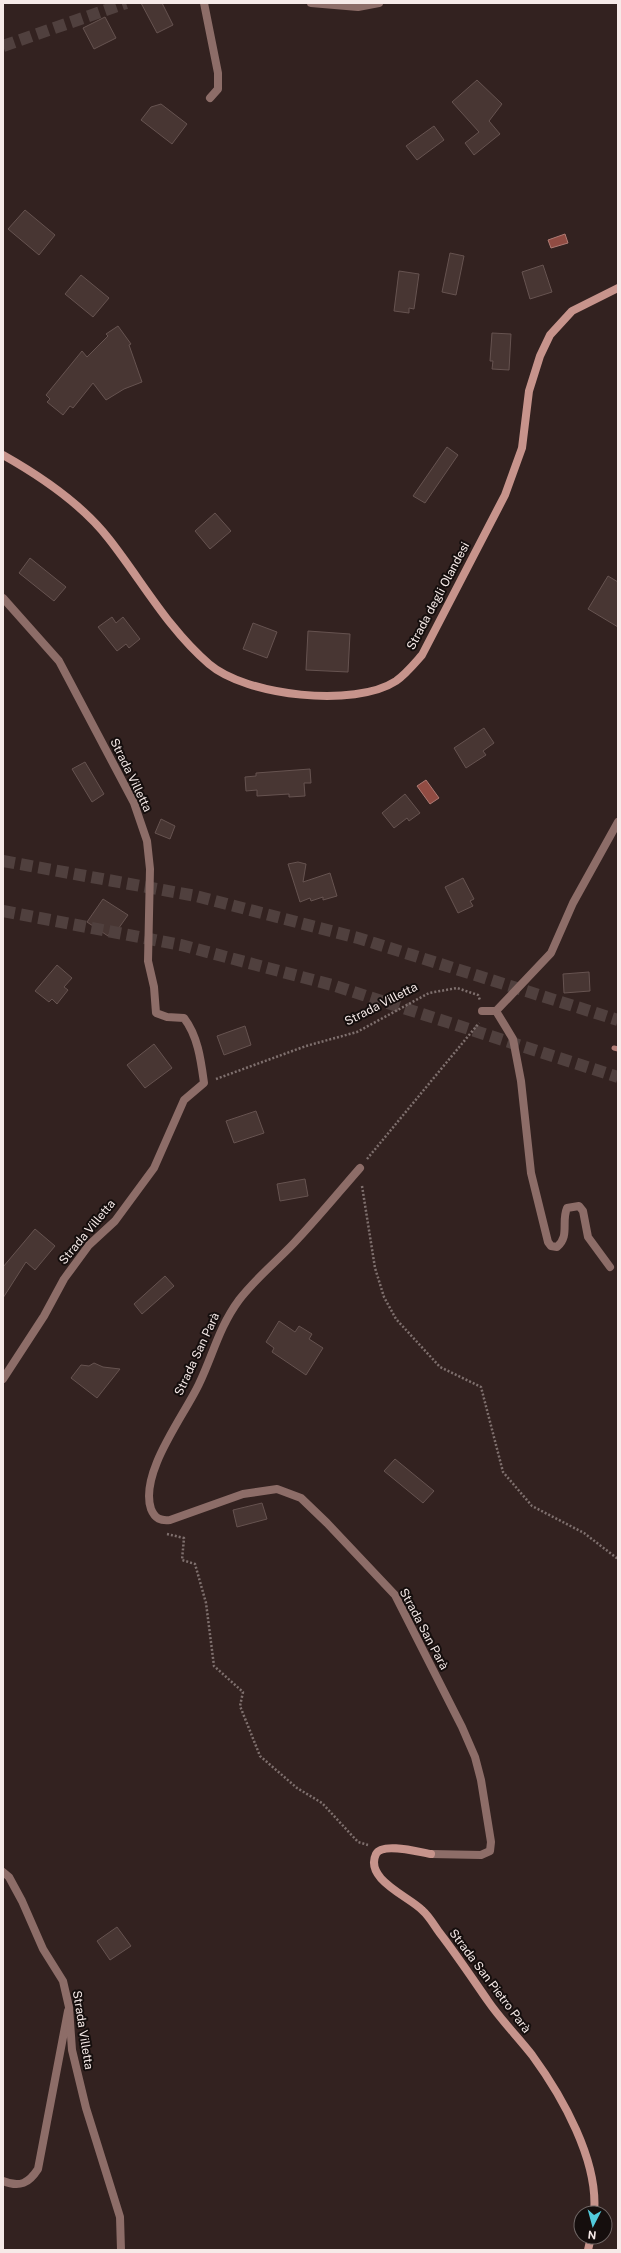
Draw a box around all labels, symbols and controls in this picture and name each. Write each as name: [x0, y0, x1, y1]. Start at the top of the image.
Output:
street label: Strada degli Olandesi: [404, 540, 472, 652]
street label: Strada Villetta: [107, 736, 155, 814]
street label: Strada Villetta: [342, 980, 420, 1028]
street label: Strada Villetta: [56, 1197, 118, 1267]
street label: Strada San Parà: [172, 1310, 222, 1398]
street label: Strada San Parà: [397, 1586, 451, 1672]
street label: Strada San Pietro Parà: [446, 1926, 534, 2036]
street label: Strada Villetta: [70, 1990, 96, 2070]
north arrow: [573, 2205, 613, 2245]
text: N: [587, 2229, 597, 2241]

